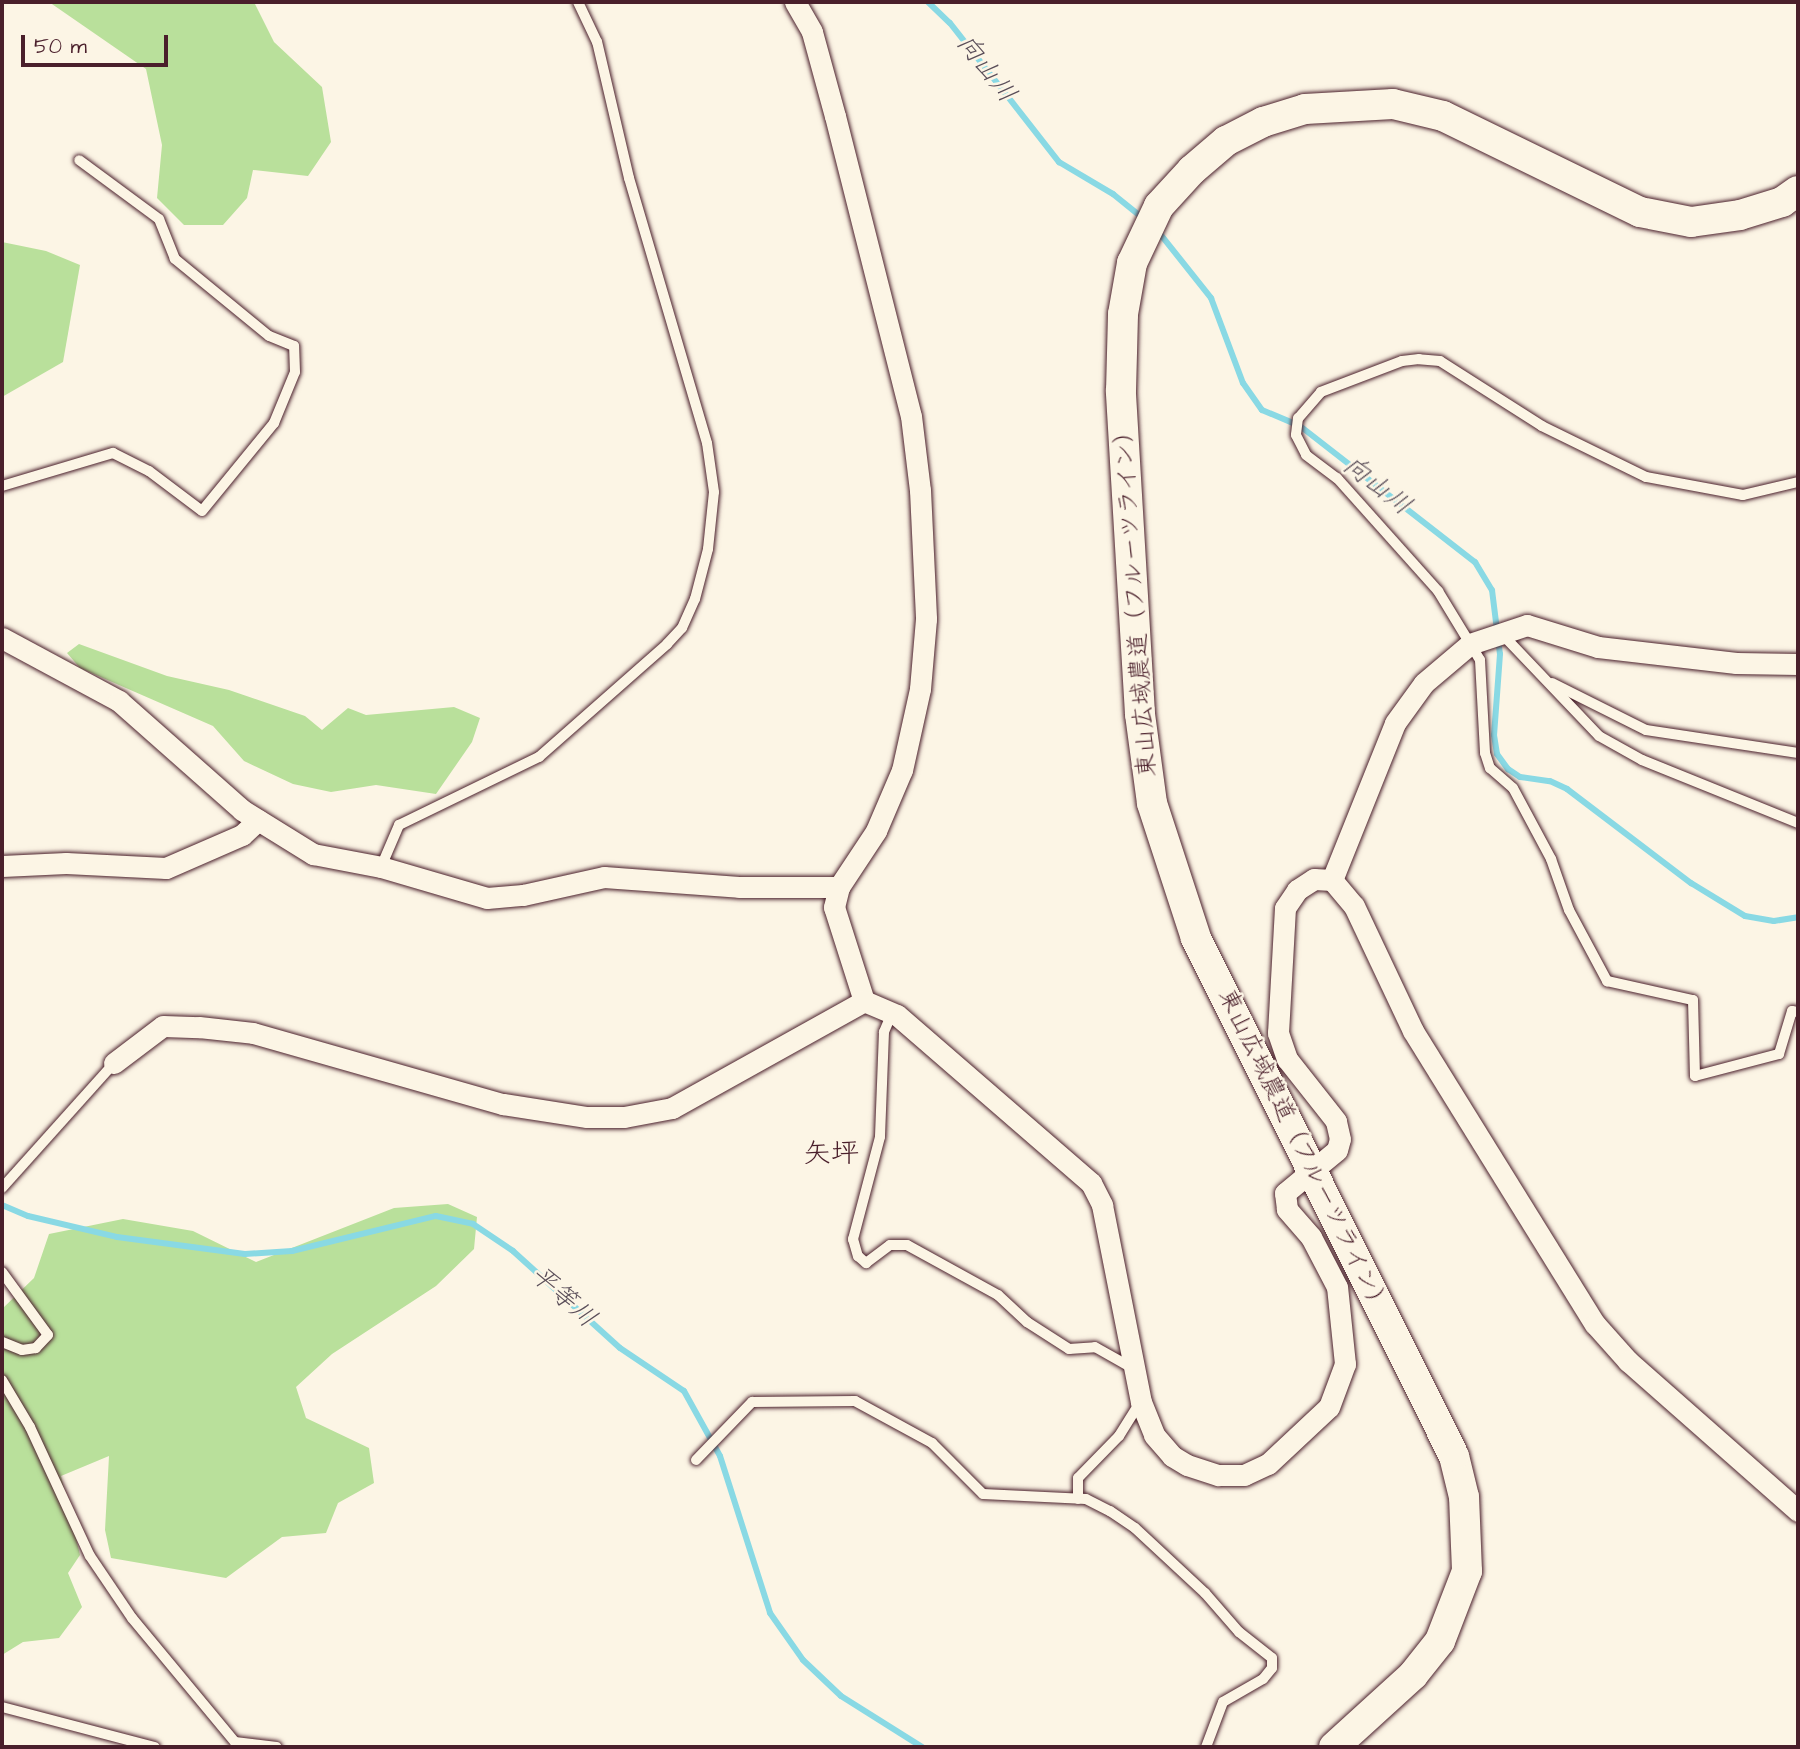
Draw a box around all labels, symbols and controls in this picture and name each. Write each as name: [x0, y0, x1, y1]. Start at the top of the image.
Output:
scale bar: [24, 21, 172, 65]
water label: 向山川: [950, 29, 1022, 109]
text: 50 m: [34, 32, 87, 61]
street label: 東山広域農道（フルーツライン）: [1109, 417, 1163, 779]
water label: 向山川: [1337, 450, 1417, 522]
street label: 東山広域農道（フルーツライン）: [1211, 983, 1395, 1321]
district label: 矢坪: [803, 1137, 859, 1171]
water label: 平等川: [524, 1259, 602, 1335]

